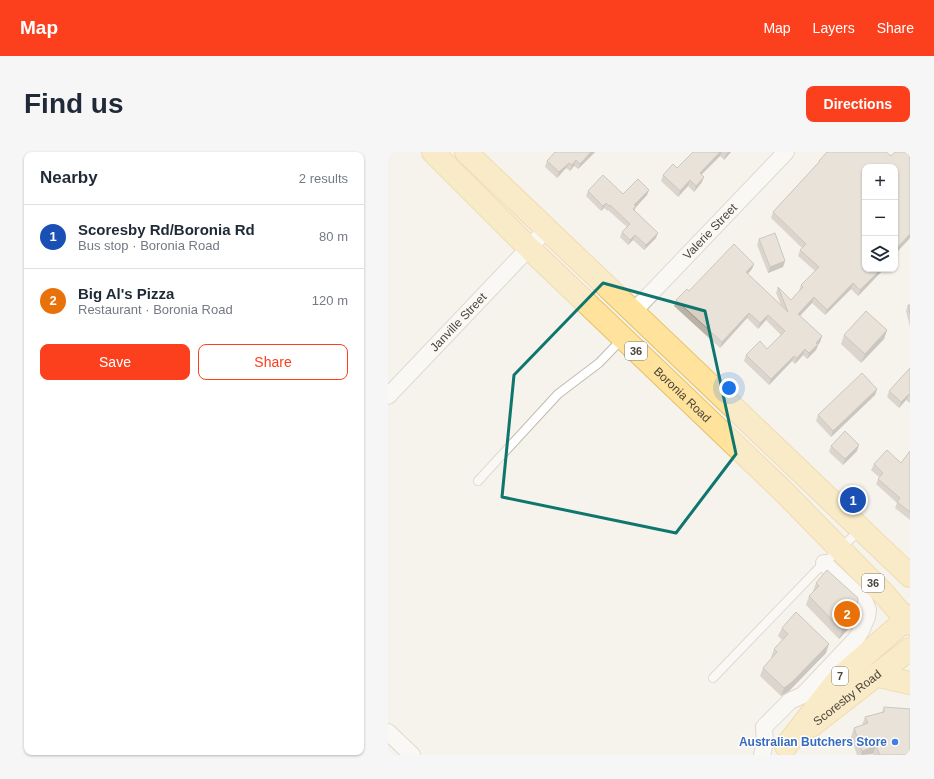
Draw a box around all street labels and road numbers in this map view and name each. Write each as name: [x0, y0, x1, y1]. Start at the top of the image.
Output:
street label: Valerie Street: [680, 200, 740, 262]
street label: Janville Street: [427, 289, 490, 354]
road number: 36: [625, 342, 647, 360]
street label: Boronia Road: [651, 364, 714, 425]
road number: 36: [862, 574, 884, 592]
street label: Scoresby Road: [811, 667, 884, 729]
road number: 7: [832, 667, 848, 685]

